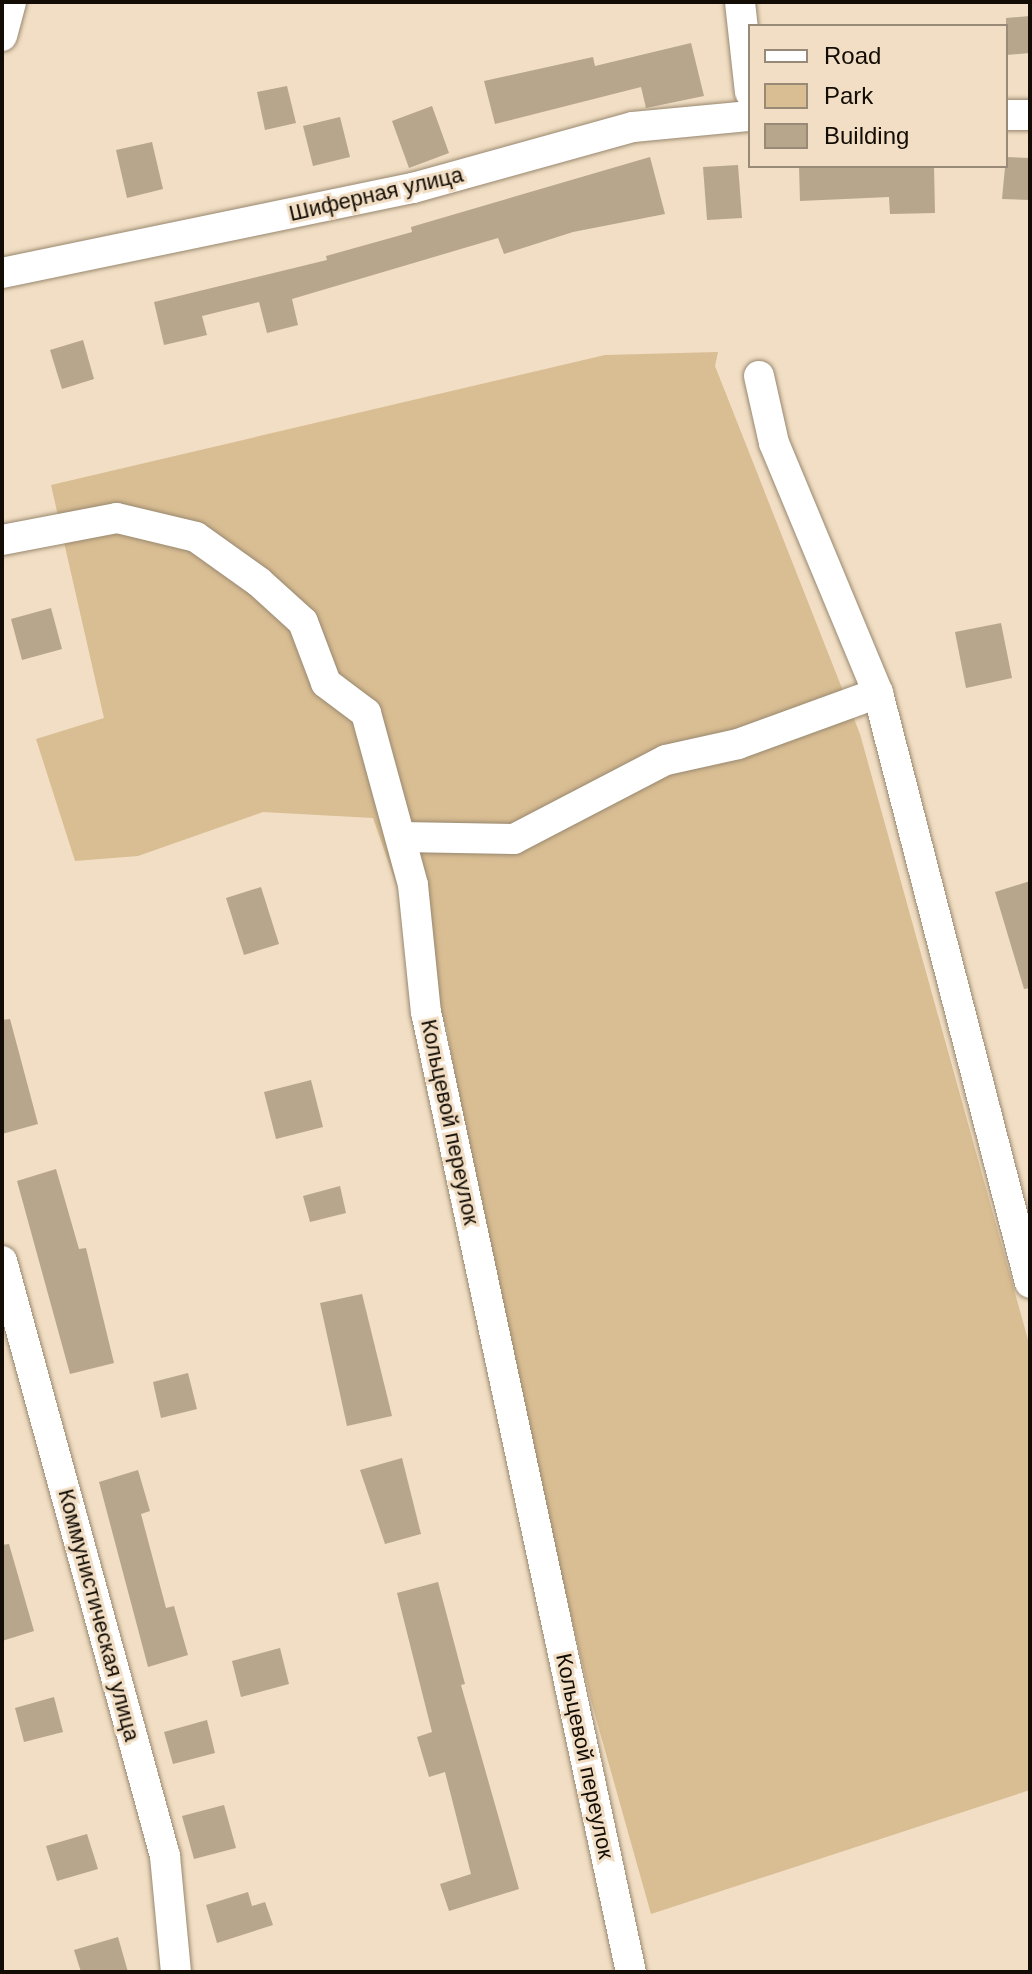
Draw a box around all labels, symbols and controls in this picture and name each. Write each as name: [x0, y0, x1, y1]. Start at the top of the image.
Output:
legend: [748, 24, 1008, 168]
text: Road: [824, 42, 881, 69]
text: Park: [824, 82, 873, 109]
text: Building: [824, 122, 909, 149]
street label: Шиферная улица: [286, 161, 466, 227]
street label: Кольцевой переулок: [415, 1017, 485, 1227]
street label: Коммунистическая улица: [53, 1486, 145, 1744]
street label: Кольцевой переулок: [550, 1651, 620, 1861]

